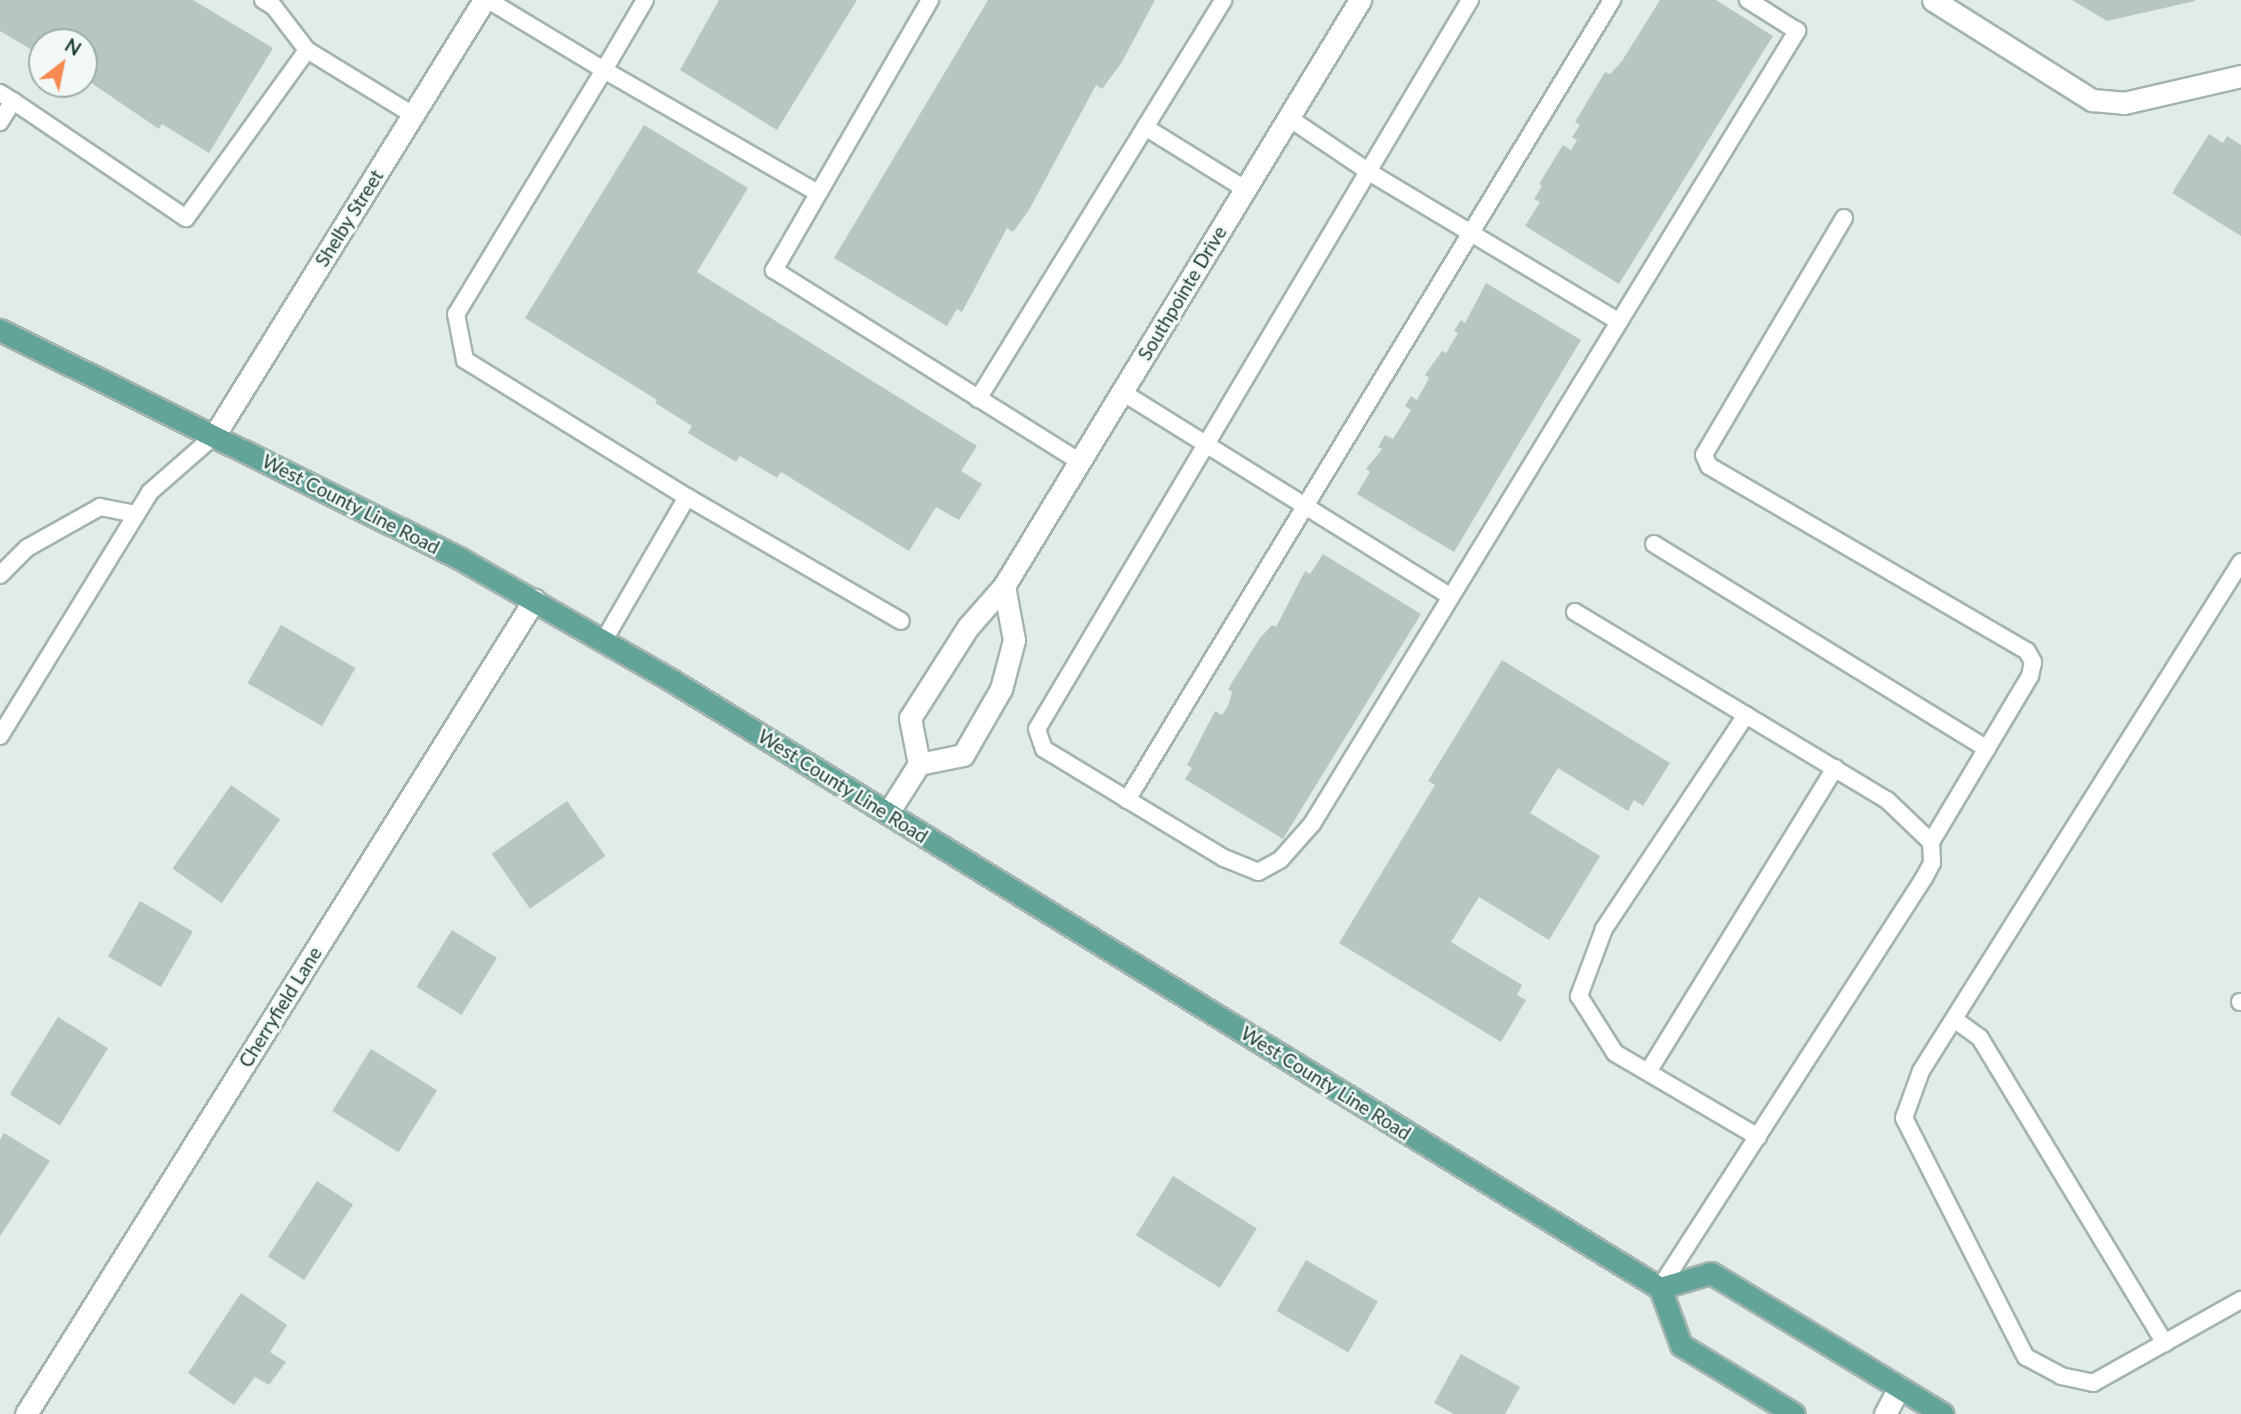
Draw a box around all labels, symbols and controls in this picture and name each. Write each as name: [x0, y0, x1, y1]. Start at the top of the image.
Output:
north arrow: [28, 28, 98, 98]
text: N: [61, 33, 86, 60]
street label: Shelby Street: [310, 165, 388, 271]
street label: Southpointe Drive: [1133, 222, 1231, 364]
street label: West County Line Road: [258, 449, 444, 559]
street label: West County Line Road: [754, 724, 932, 848]
street label: Cherryfield Lane: [234, 943, 326, 1071]
street label: West County Line Road: [1237, 1021, 1415, 1145]

